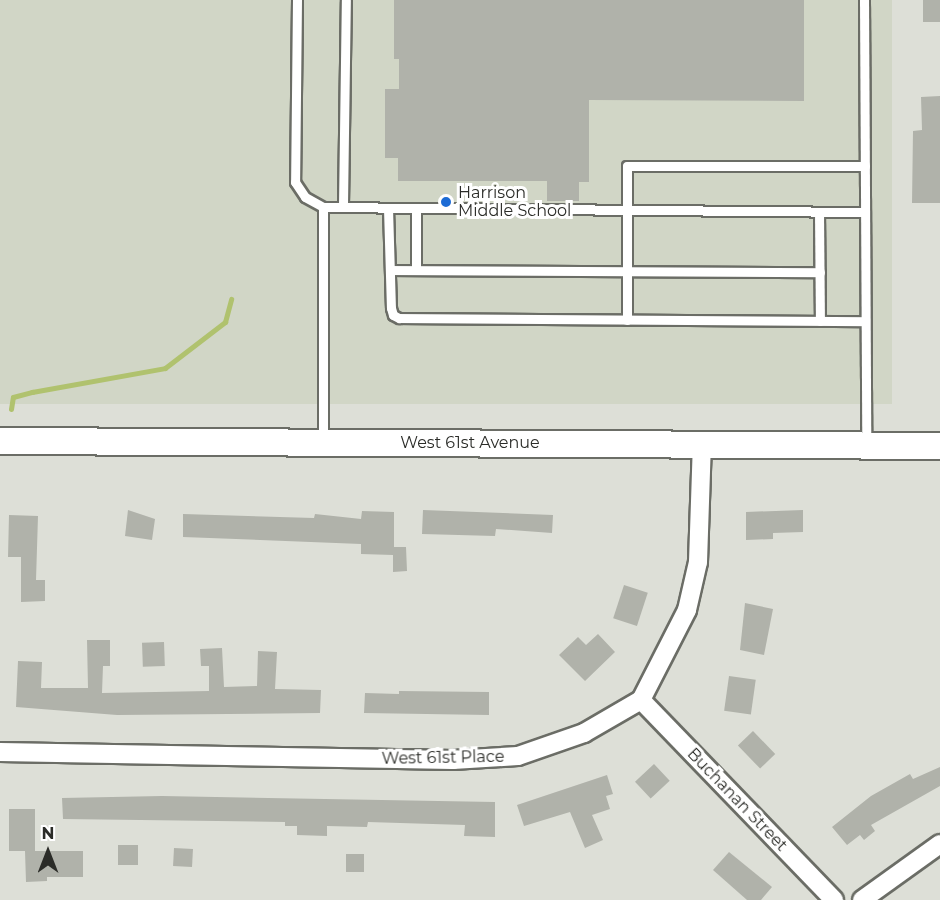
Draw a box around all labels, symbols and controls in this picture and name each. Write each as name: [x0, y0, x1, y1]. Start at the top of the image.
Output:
place label: Harrison Middle School: [458, 183, 571, 221]
marker: Harrison Middle School: [439, 195, 453, 209]
street label: West 61st Avenue: [400, 433, 540, 453]
street label: Buchanan Street: [683, 745, 791, 855]
street label: West 61st Place: [381, 747, 505, 769]
north arrow: [18, 822, 78, 882]
text: N: [42, 824, 54, 843]

